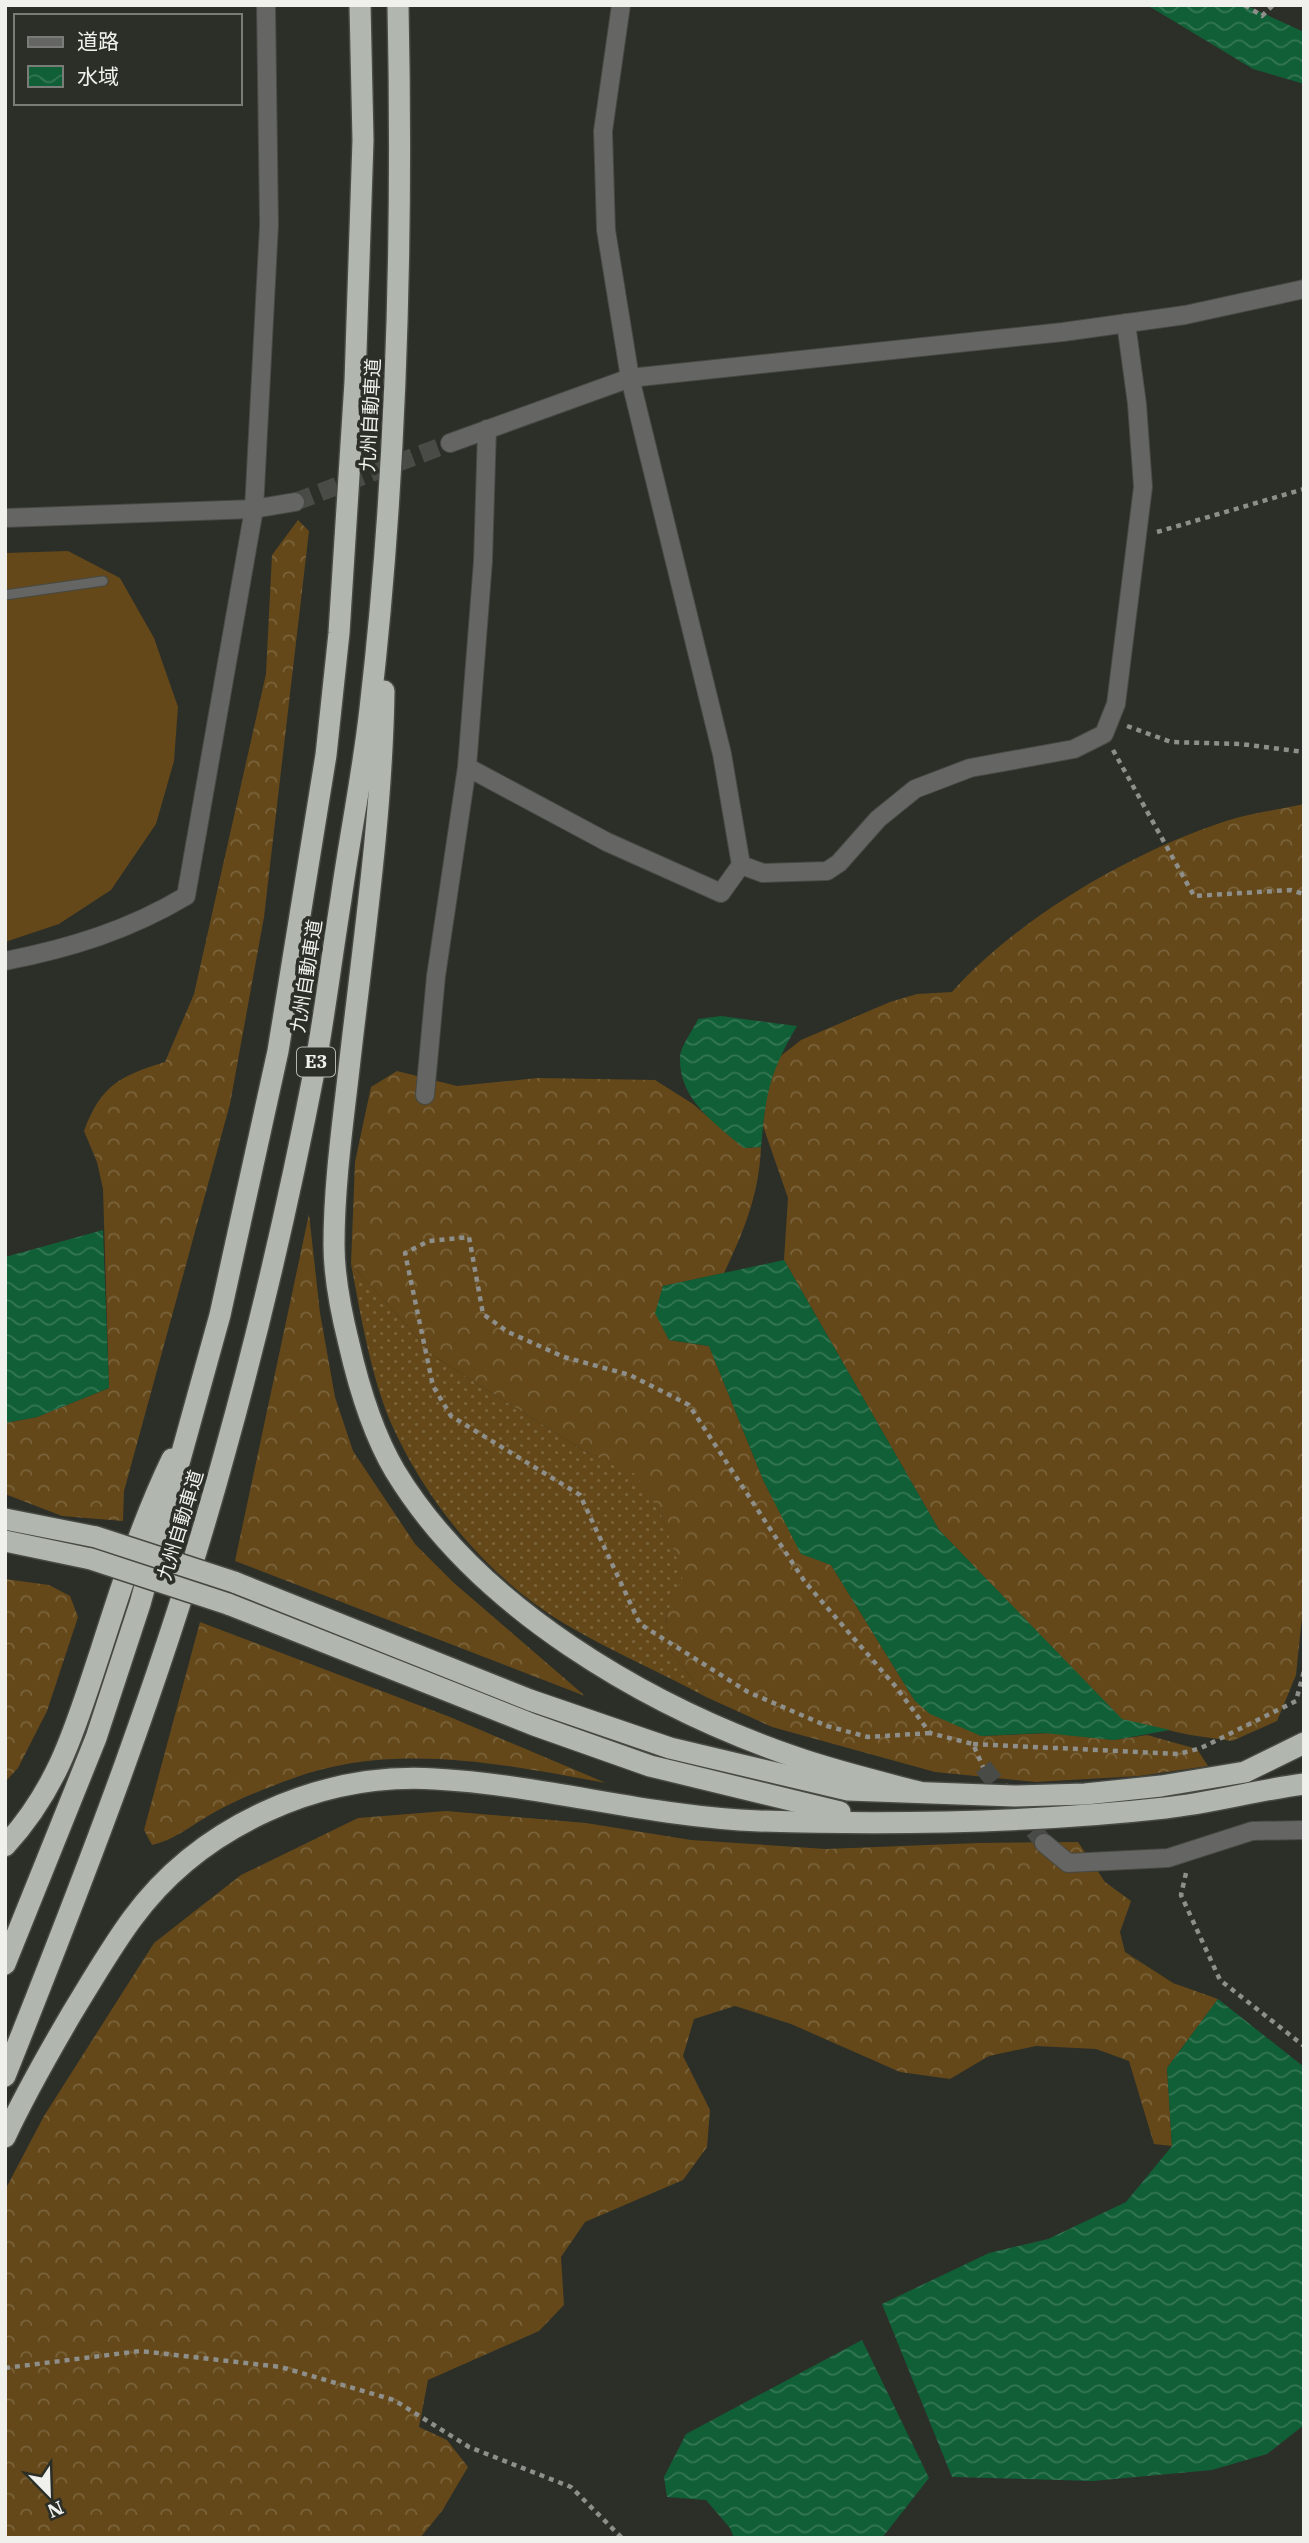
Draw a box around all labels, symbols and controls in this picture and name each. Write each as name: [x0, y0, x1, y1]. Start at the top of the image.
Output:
legend: [14, 14, 242, 105]
text: 道路: [77, 27, 119, 55]
text: 水域: [77, 62, 119, 90]
street label: 九州自動車道: [355, 357, 385, 473]
street label: 九州自動車道: [285, 918, 327, 1034]
road number: E3: [297, 1048, 335, 1077]
street label: 九州自動車道: [152, 1467, 208, 1583]
north arrow: [14, 2459, 84, 2529]
text: N: [44, 2496, 67, 2524]

